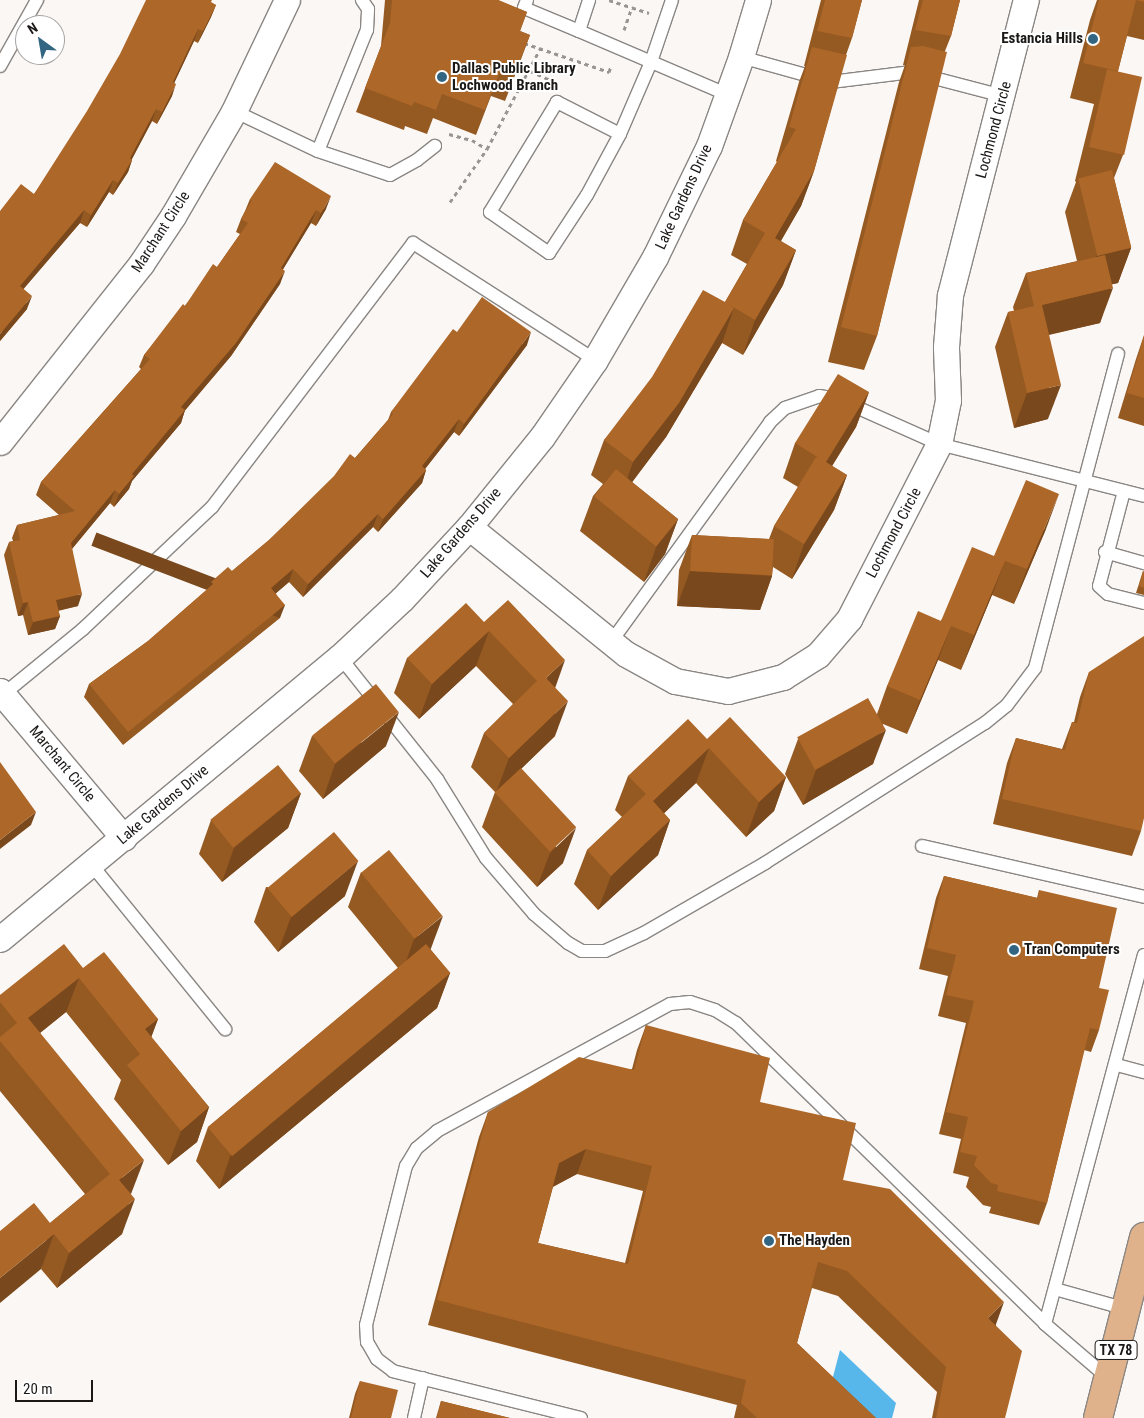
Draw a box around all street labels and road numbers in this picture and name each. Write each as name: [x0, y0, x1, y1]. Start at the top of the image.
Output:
street label: Lochmond Circle: [972, 80, 1016, 180]
street label: Lake Gardens Drive: [652, 142, 716, 252]
street label: Marchant Circle: [128, 188, 194, 276]
street label: Lake Gardens Drive: [417, 484, 505, 582]
street label: Lochmond Circle: [863, 485, 925, 581]
street label: Marchant Circle: [25, 723, 99, 805]
street label: Lake Gardens Drive: [114, 762, 212, 848]
road number: TX 78: [1094, 1338, 1138, 1362]

